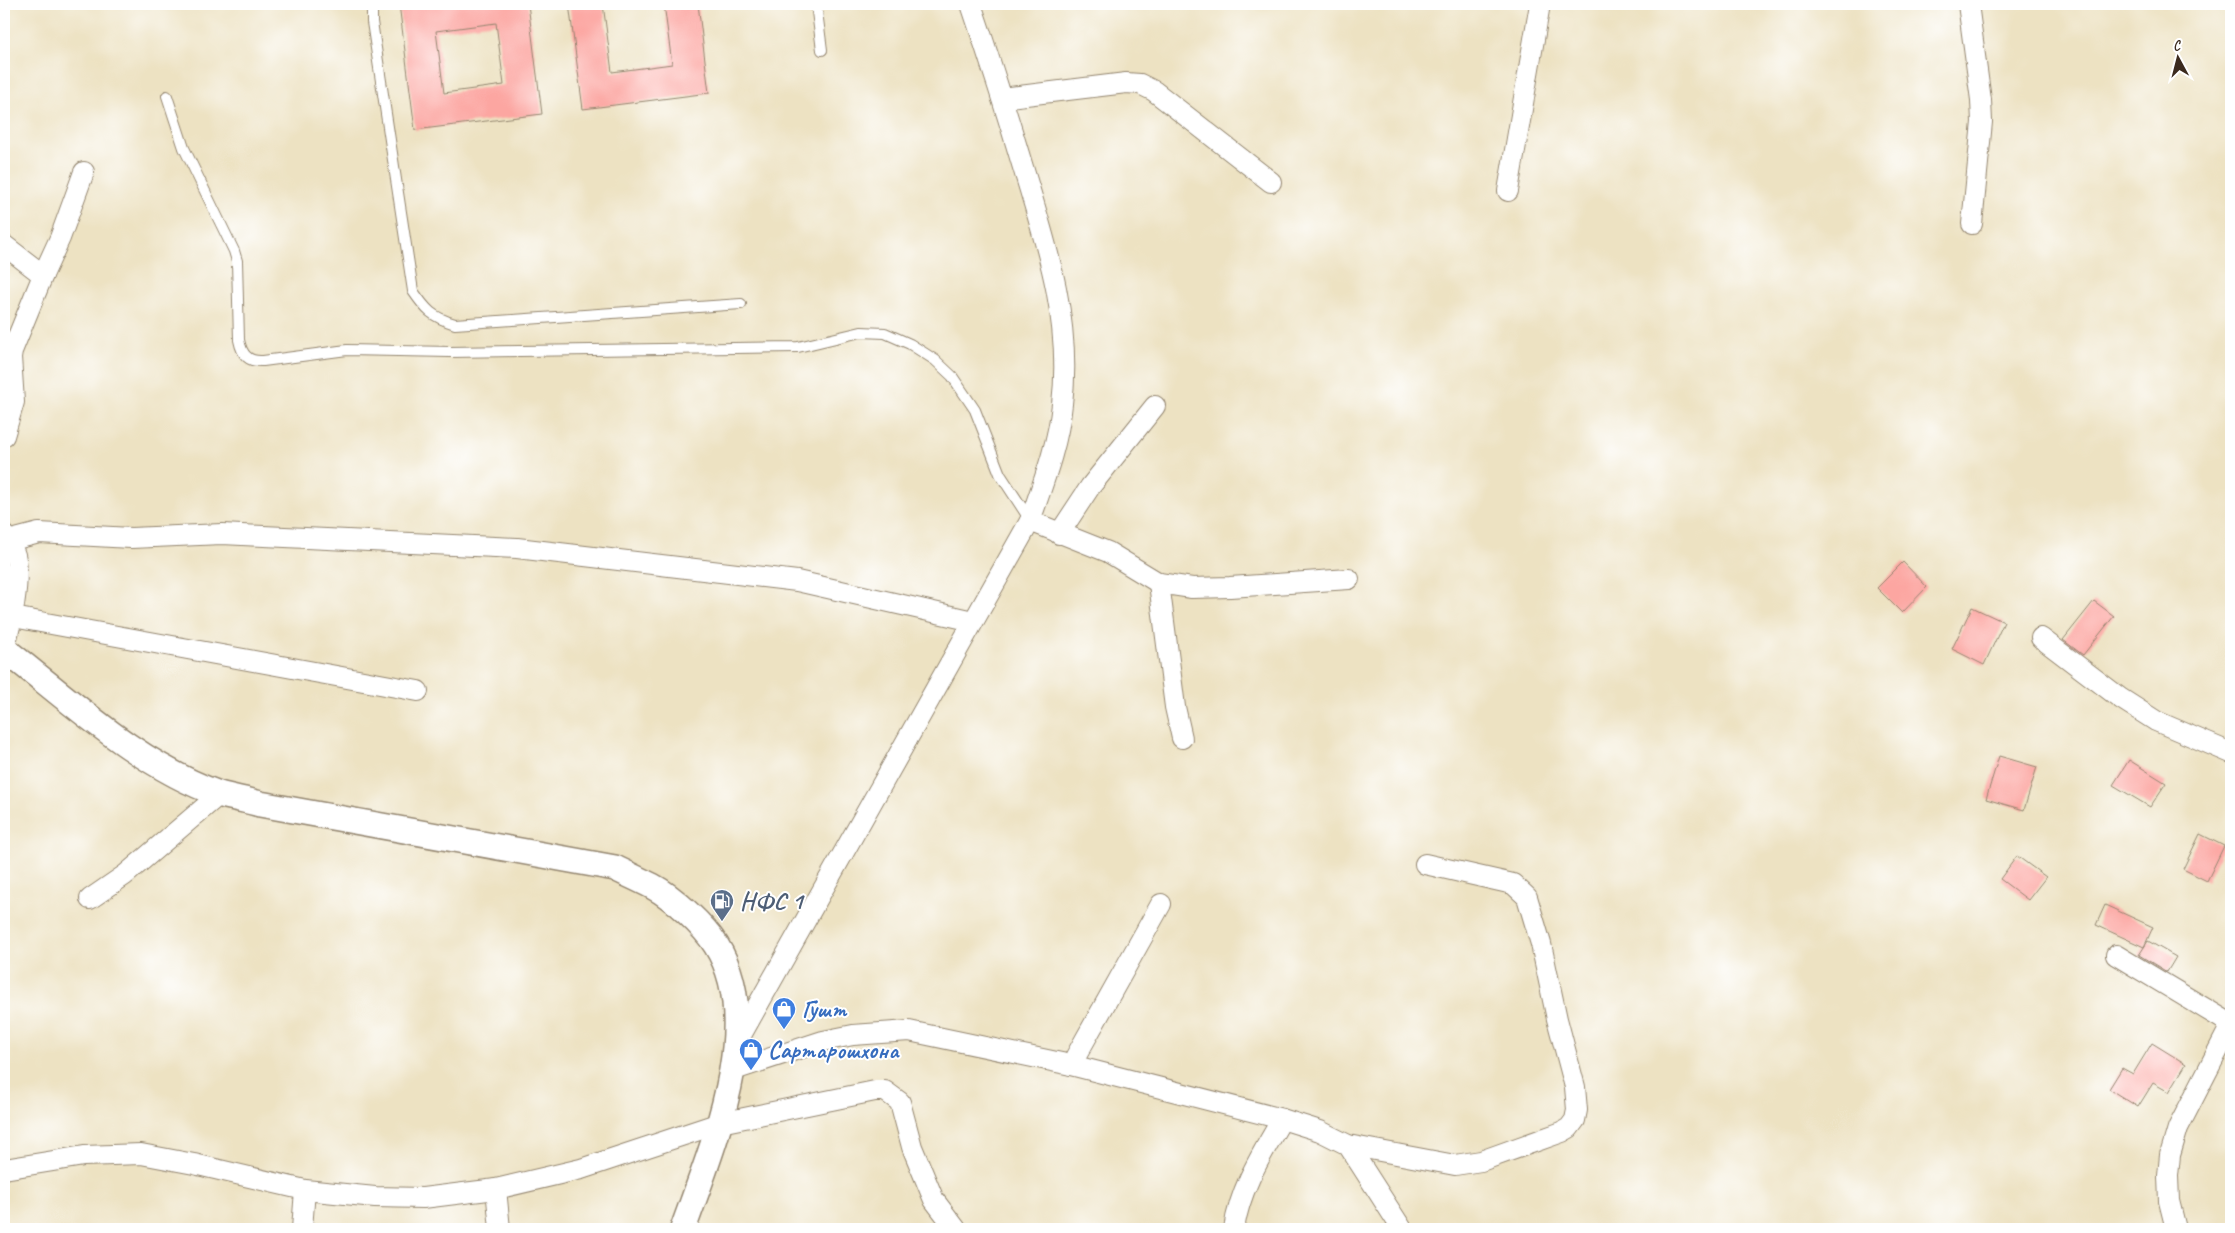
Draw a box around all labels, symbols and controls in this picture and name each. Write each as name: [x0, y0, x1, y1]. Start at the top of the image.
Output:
north arrow: [2152, 32, 2202, 82]
text: С: [2172, 36, 2183, 54]
place label: НФС 1: [740, 886, 806, 916]
fuel station icon: НФС 1: [709, 888, 735, 922]
place label: Гушт: [802, 994, 848, 1024]
shop icon: Гушт: [771, 996, 797, 1030]
place label: Сартарошхона: [768, 1035, 900, 1065]
shop icon: Сартарошхона: [738, 1037, 764, 1071]

